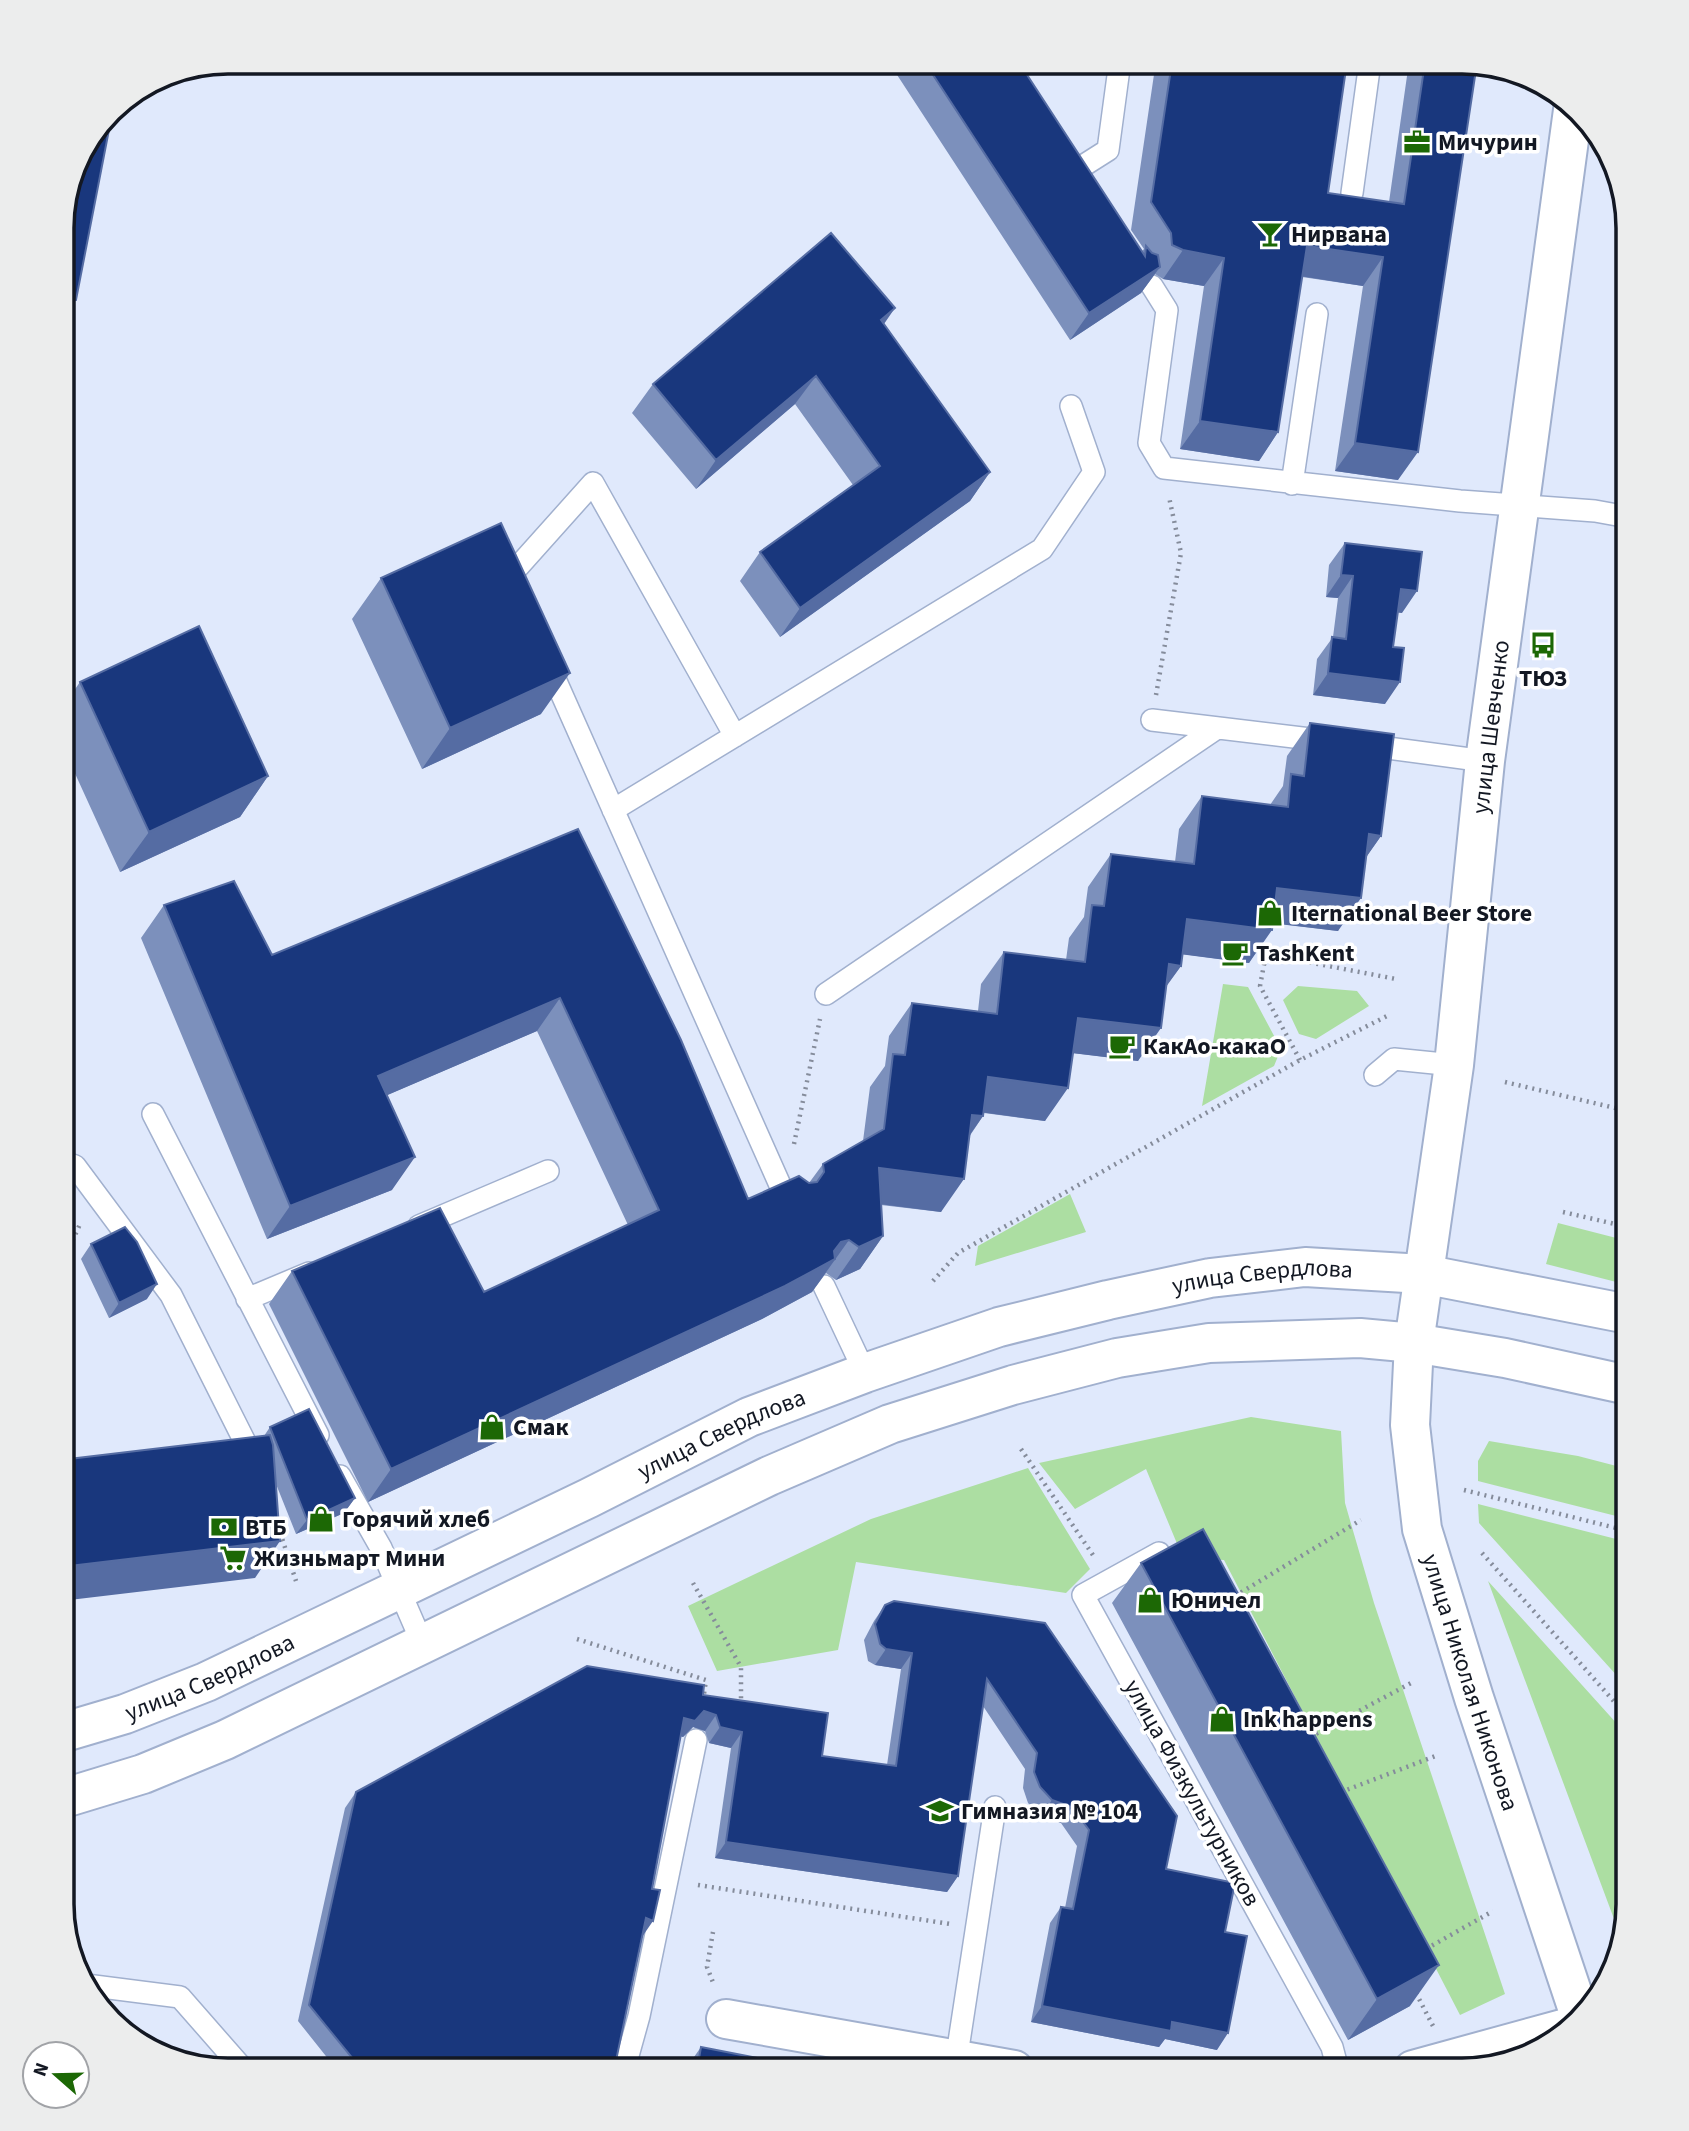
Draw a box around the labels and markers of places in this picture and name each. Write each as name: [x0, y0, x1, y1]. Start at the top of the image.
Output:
place label: Мичурин: [1438, 125, 1538, 160]
office icon: Мичурин: [1402, 127, 1432, 157]
place label: Нирвана: [1291, 217, 1387, 252]
bar icon: Нирвана: [1255, 219, 1285, 249]
bus stop icon: ТЮЗ: [1528, 630, 1558, 660]
place label: ТЮЗ: [1519, 661, 1567, 696]
place label: Iternational Beer Store: [1291, 896, 1532, 931]
shop icon: Iternational Beer Store: [1255, 898, 1285, 928]
place label: TashKent: [1256, 936, 1355, 971]
cafe icon: TashKent: [1220, 938, 1250, 968]
place label: КакАо-какаО: [1143, 1029, 1286, 1064]
cafe icon: КакАо-какаО: [1107, 1031, 1137, 1061]
place label: Смак: [513, 1410, 569, 1445]
shop icon: Смак: [477, 1412, 507, 1442]
place label: Горячий хлеб: [342, 1502, 490, 1537]
shop icon: Горячий хлеб: [306, 1504, 336, 1534]
place label: ВТБ: [245, 1510, 287, 1545]
bank icon: ВТБ: [209, 1512, 239, 1542]
place label: Жизньмарт Мини: [254, 1541, 445, 1576]
supermarket icon: Жизньмарт Мини: [218, 1543, 248, 1573]
place label: Юничел: [1171, 1583, 1261, 1618]
shop icon: Юничел: [1135, 1585, 1165, 1615]
place label: Ink happens: [1243, 1702, 1373, 1737]
shop icon: Ink happens: [1207, 1704, 1237, 1734]
place label: Гимназия № 104: [961, 1794, 1139, 1829]
school or university icon: Гимназия № 104: [925, 1796, 955, 1826]

